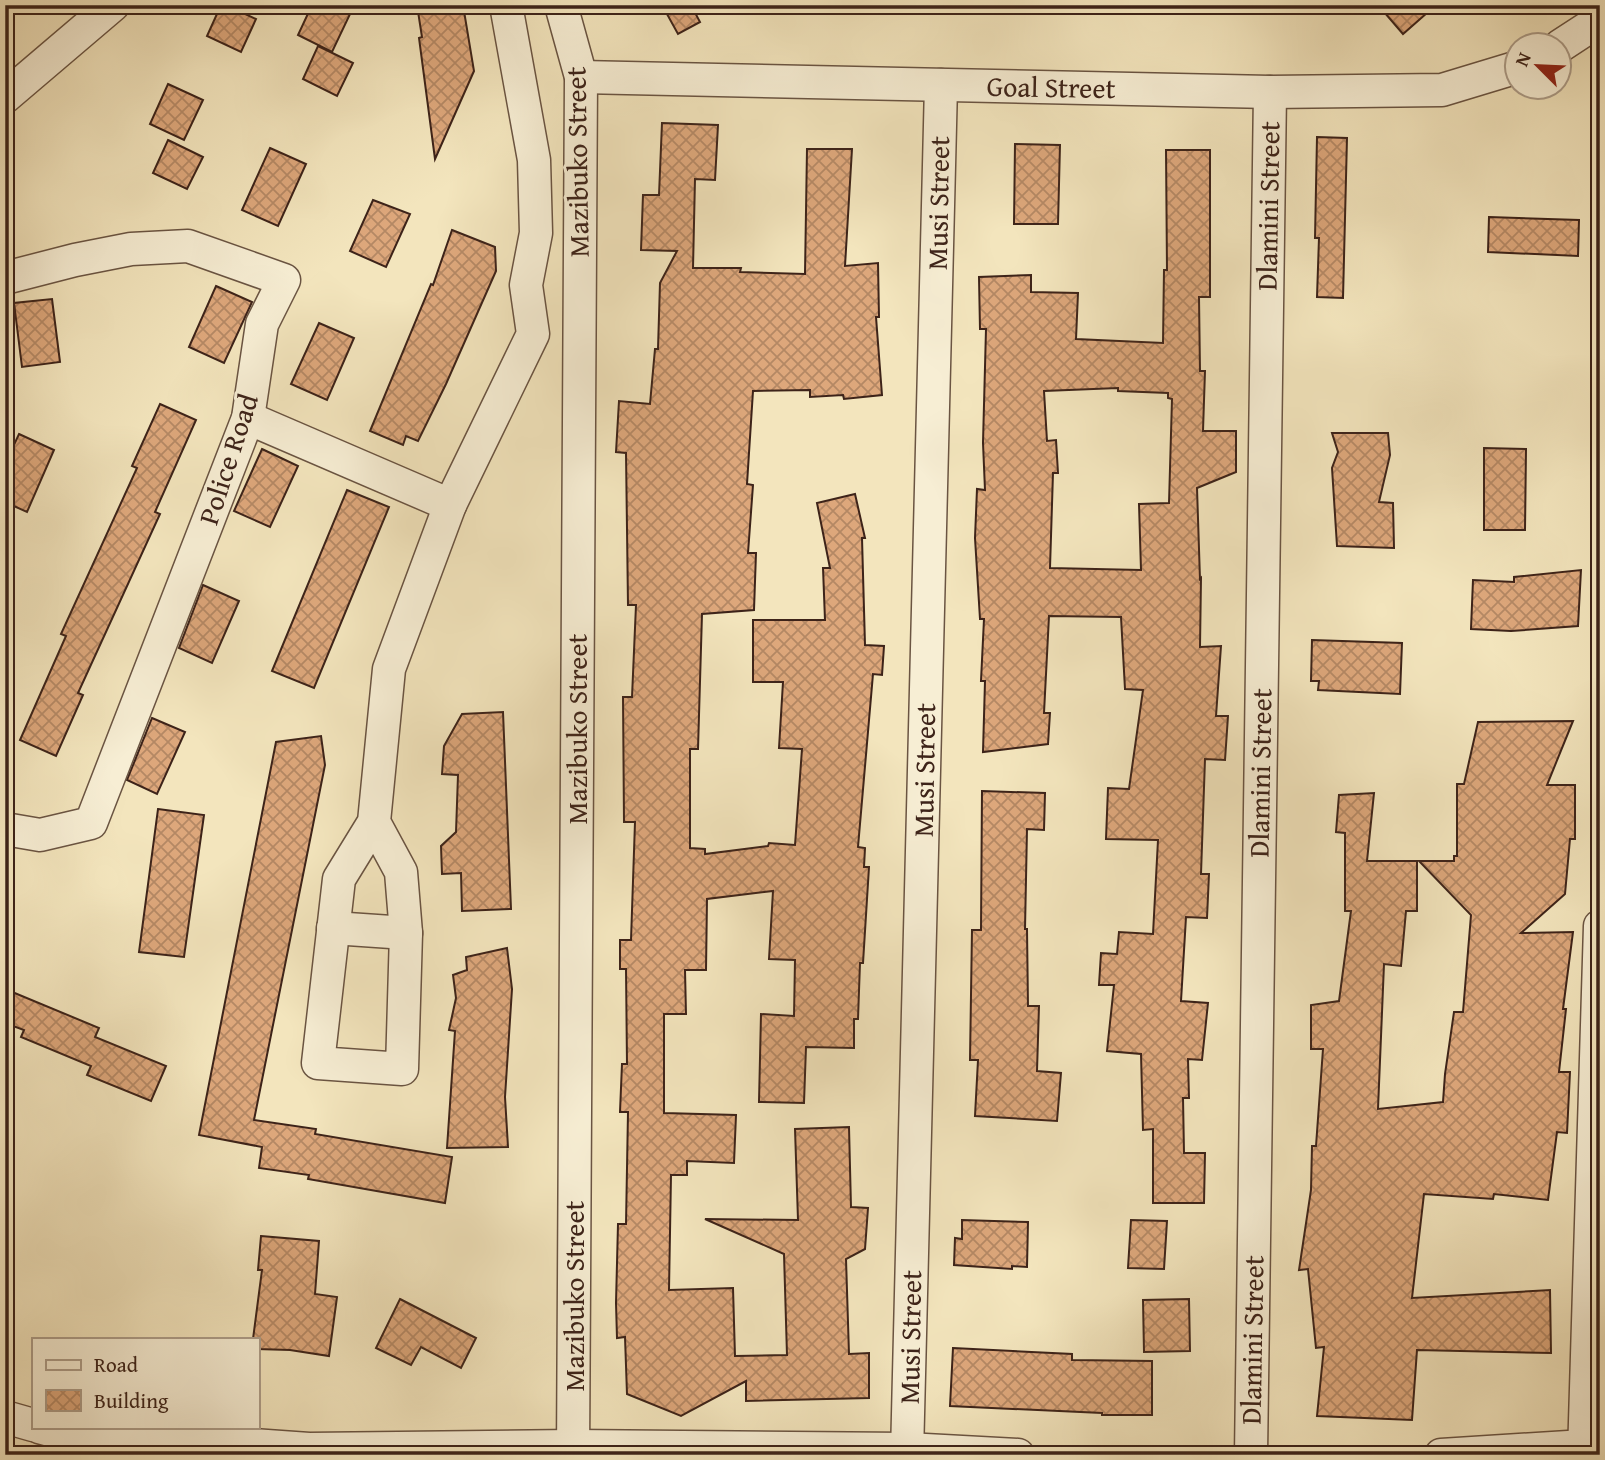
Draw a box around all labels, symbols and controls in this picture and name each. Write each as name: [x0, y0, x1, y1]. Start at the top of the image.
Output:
north arrow: [1504, 32, 1574, 102]
text: N: [1507, 47, 1538, 71]
street label: Goal Street: [986, 65, 1116, 108]
street label: Mazibuko Street: [554, 66, 599, 258]
street label: Dlamini Street: [1246, 121, 1289, 291]
street label: Musi Street: [916, 135, 959, 270]
street label: Police Road: [187, 388, 268, 530]
street label: Mazibuko Street: [556, 633, 597, 824]
street label: Dlamini Street: [1238, 688, 1281, 858]
street label: Musi Street: [902, 702, 945, 837]
street label: Mazibuko Street: [553, 1200, 594, 1391]
street label: Dlamini Street: [1230, 1255, 1273, 1425]
street label: Musi Street: [888, 1269, 931, 1404]
legend: [32, 1338, 259, 1428]
text: Road: [94, 1349, 139, 1380]
text: Building: [94, 1385, 169, 1416]

